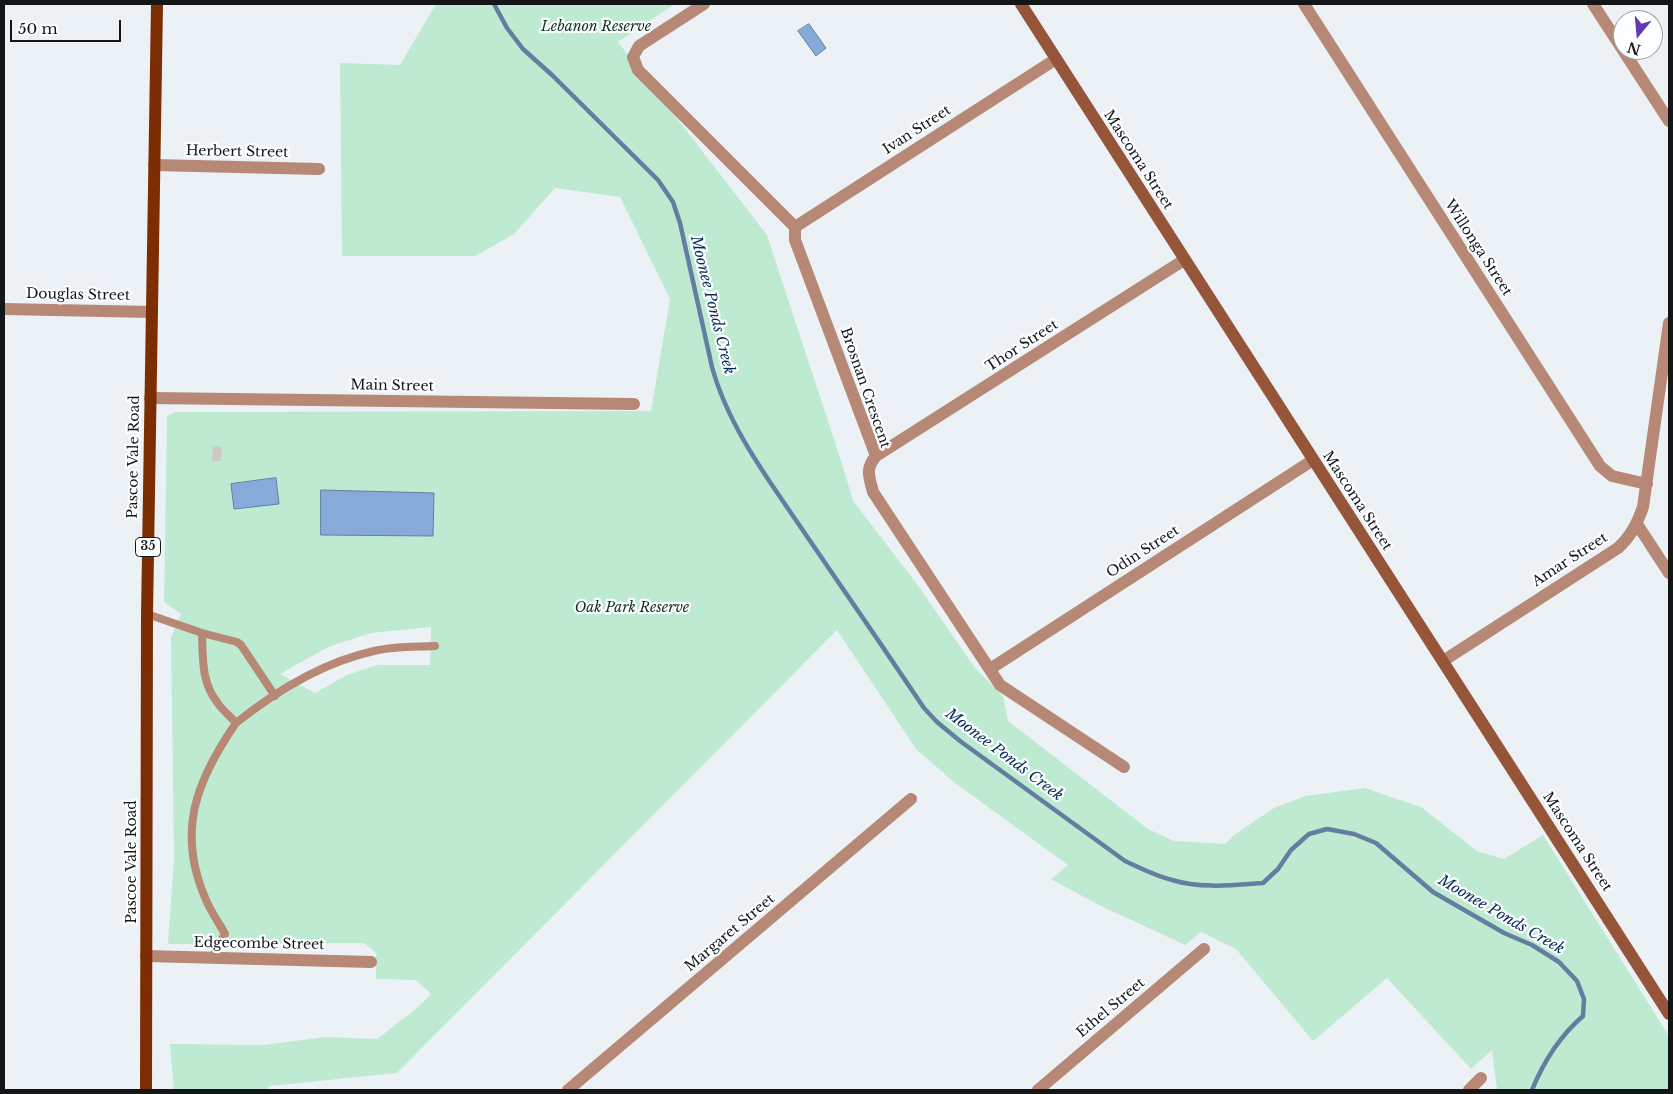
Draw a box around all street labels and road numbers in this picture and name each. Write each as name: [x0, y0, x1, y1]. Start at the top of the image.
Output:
street label: Ivan Street: [880, 102, 954, 158]
street label: Mascoma Street: [1100, 107, 1176, 213]
street label: Herbert Street: [186, 143, 288, 161]
street label: Willonga Street: [1441, 197, 1515, 299]
street label: Douglas Street: [26, 286, 130, 304]
street label: Thor Street: [983, 316, 1061, 376]
street label: Brosnan Crescent: [836, 325, 894, 451]
street label: Main Street: [350, 377, 434, 395]
street label: Pascoe Vale Road: [125, 395, 143, 519]
street label: Mascoma Street: [1319, 448, 1395, 554]
street label: Odin Street: [1104, 522, 1182, 582]
street label: Amar Street: [1529, 529, 1611, 591]
road number: 35: [136, 538, 160, 556]
street label: Mascoma Street: [1539, 789, 1615, 895]
street label: Pascoe Vale Road: [124, 800, 140, 924]
street label: Margaret Street: [682, 891, 778, 975]
street label: Edgecombe Street: [193, 934, 325, 954]
street label: Ethel Street: [1074, 975, 1148, 1041]

